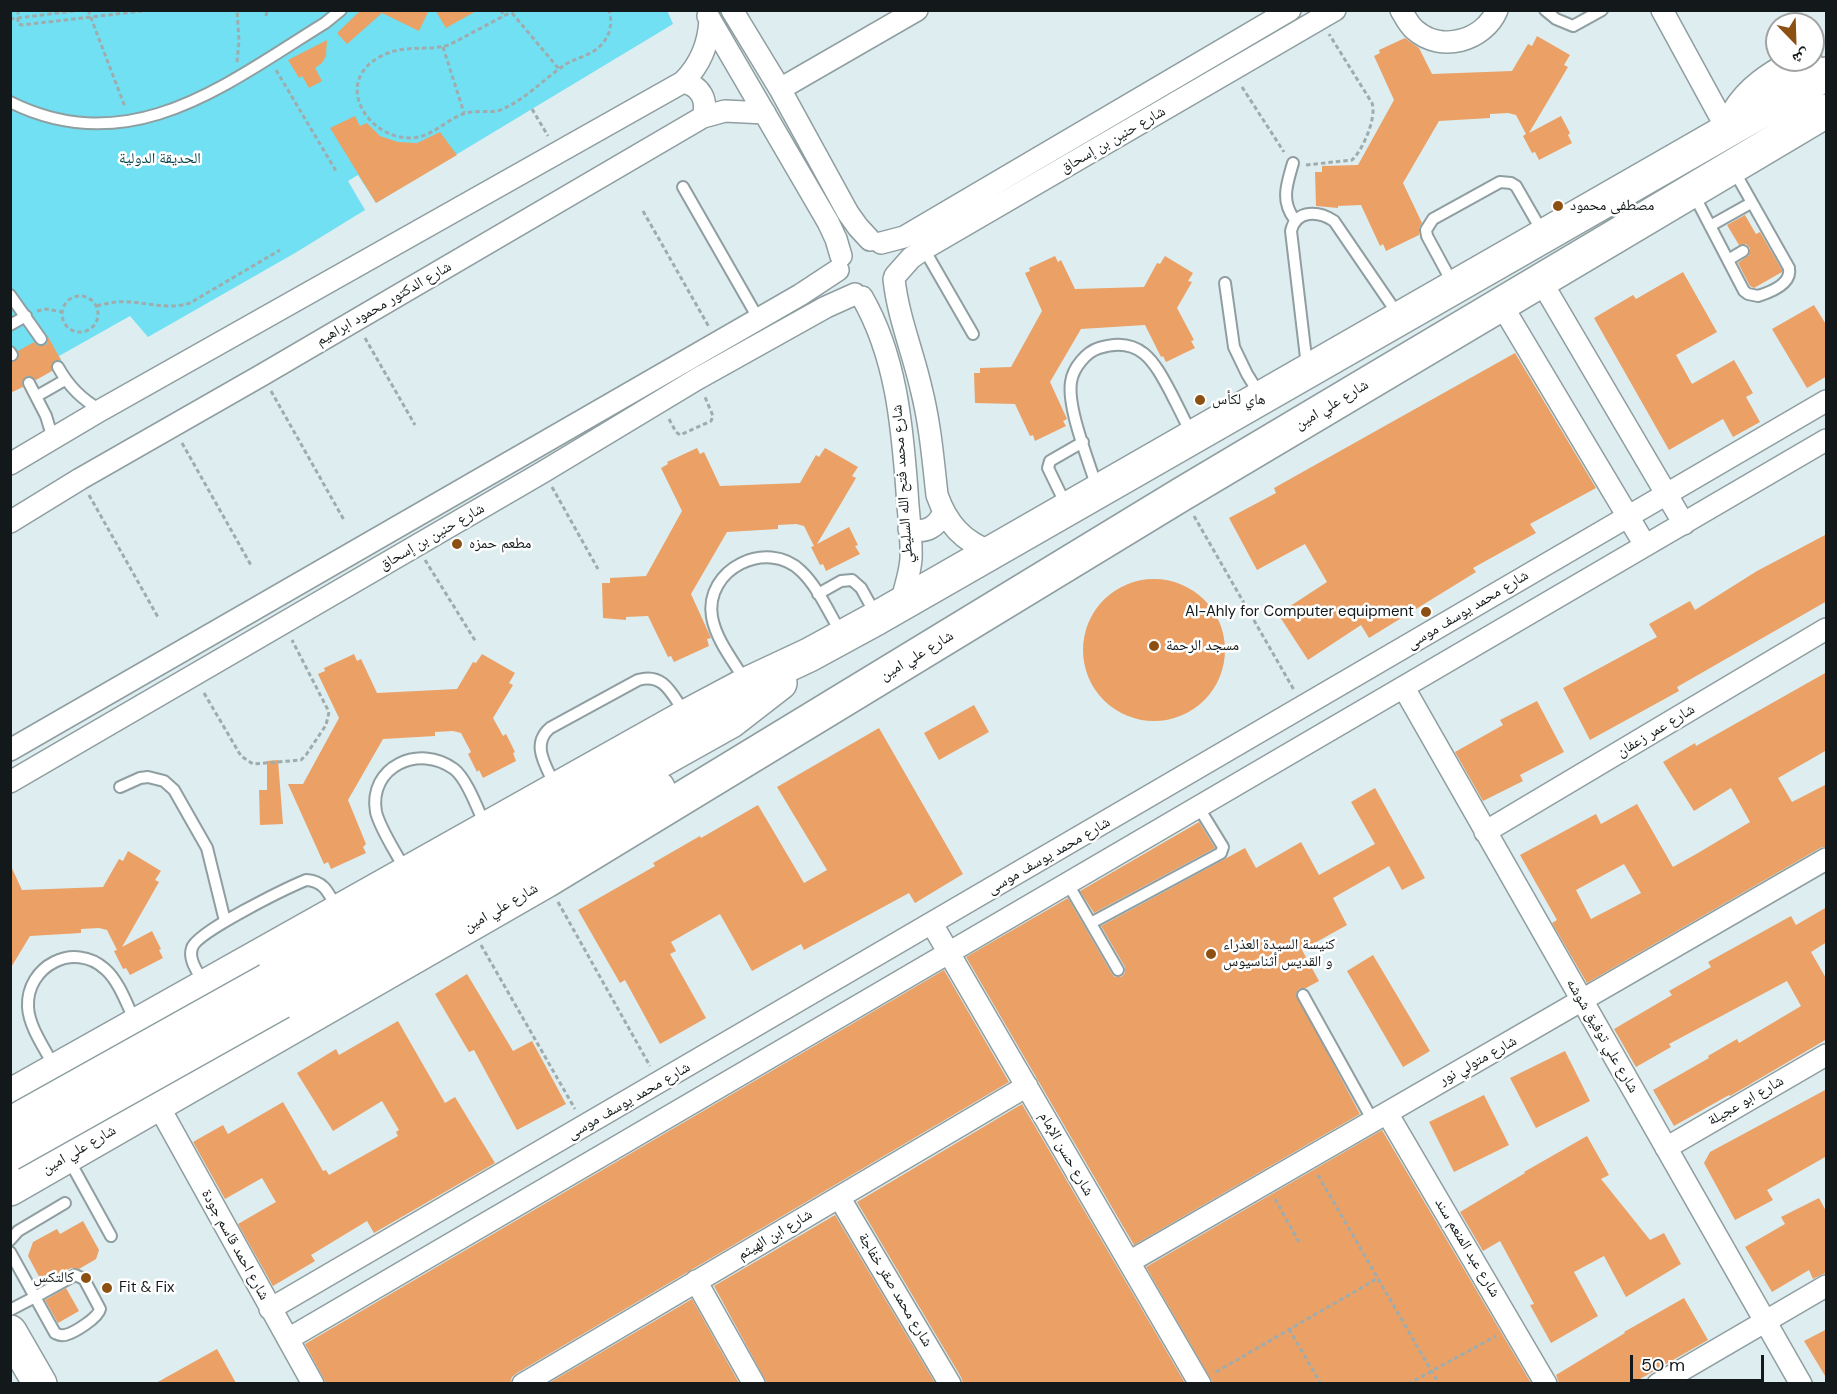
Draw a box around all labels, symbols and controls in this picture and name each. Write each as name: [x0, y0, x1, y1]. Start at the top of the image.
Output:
north arrow: [1765, 12, 1825, 72]
text: ش: [1790, 44, 1813, 70]
street label: شارع حنين بن إسحاق: [1057, 103, 1169, 177]
park label: الحديقة الدولية: [119, 150, 201, 168]
place label: مصطفى محمود: [1570, 197, 1654, 215]
marker: مصطفى محمود: [1551, 199, 1565, 213]
street label: شارع الدكتور محمود ابراهيم: [313, 258, 455, 350]
street label: شارع علي امين: [1292, 376, 1372, 434]
place label: هاي لكأس: [1212, 391, 1266, 409]
marker: هاي لكأس: [1193, 393, 1207, 407]
street label: شارع محمد فتح الله السليطي: [888, 404, 918, 564]
street label: شارع حنين بن إسحاق: [376, 500, 488, 574]
place label: مطعم حمزه: [469, 535, 531, 553]
marker: مطعم حمزه: [450, 537, 464, 551]
street label: شارع محمد يوسف موسى: [1404, 567, 1532, 653]
place label: Al-Ahly for Computer equipment: [1185, 603, 1414, 621]
marker: Al-Ahly for Computer equipment: [1419, 605, 1433, 619]
street label: شارع علي امين: [877, 627, 957, 685]
place label: مسجد الرحمة: [1166, 637, 1239, 655]
marker: مسجد الرحمة: [1147, 639, 1161, 653]
street label: شارع عمر زعفان: [1614, 701, 1698, 761]
street label: شارع محمد يوسف موسى: [984, 813, 1114, 899]
street label: شارع علي امين: [461, 880, 541, 936]
place label: كنيسة السيدة العذراء و القديس أثناسيوس: [1223, 936, 1335, 971]
marker: كنيسة السيدة العذراء و القديس أثناسيوس: [1204, 947, 1218, 961]
street label: شارع علي توفيق شوشه: [1562, 976, 1642, 1096]
street label: شارع متولي نور: [1436, 1032, 1520, 1090]
street label: شارع محمد يوسف موسى: [564, 1058, 694, 1144]
street label: شارع ابو عجيلة: [1705, 1072, 1787, 1130]
street label: شارع حسن الإمام: [1035, 1109, 1097, 1199]
street label: شارع علي امين: [39, 1122, 119, 1178]
street label: شارع احمد قاسم جودة: [197, 1187, 273, 1303]
street label: شارع عبد المنعم سند: [1430, 1195, 1504, 1301]
street label: شارع ابن الهيثم: [734, 1206, 816, 1264]
street label: شارع محمد صقر خفاجة: [854, 1230, 936, 1350]
place label: كالتكس: [33, 1269, 74, 1287]
marker: كالتكس: [79, 1271, 93, 1285]
place label: Fit & Fix: [119, 1279, 175, 1297]
marker: Fit & Fix: [100, 1281, 114, 1295]
scale bar: [1633, 1343, 1766, 1381]
text: 50 m: [1641, 1353, 1685, 1377]

